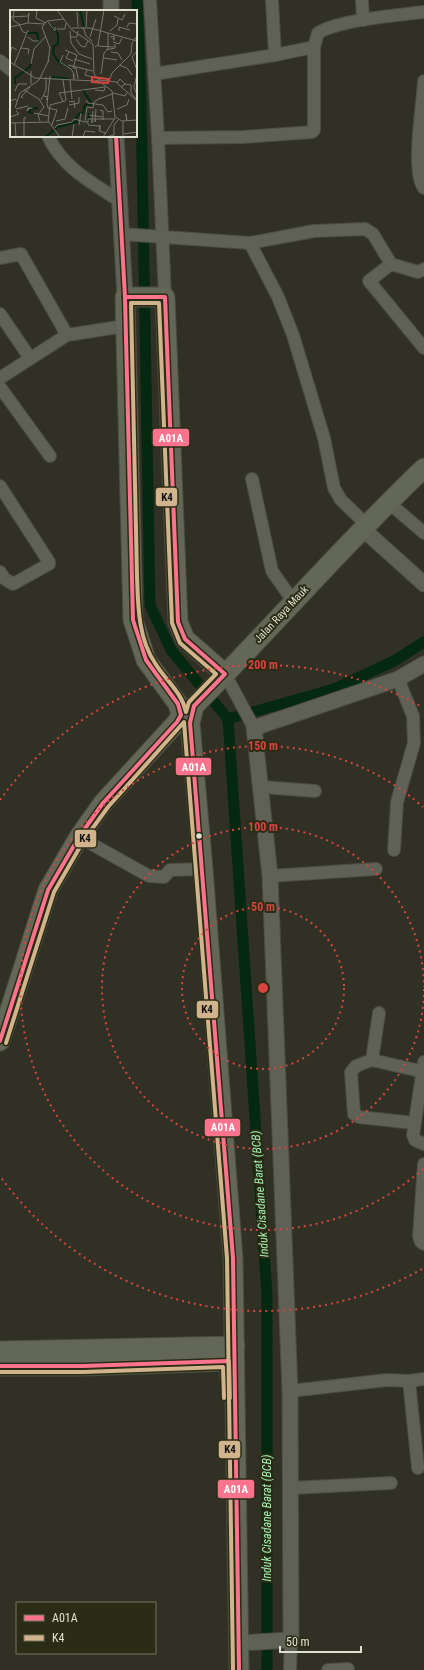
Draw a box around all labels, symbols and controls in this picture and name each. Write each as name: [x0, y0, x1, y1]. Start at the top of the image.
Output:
inset map: [10, 10, 137, 137]
line badge: A01A: [152, 428, 190, 447]
text: A01A: [159, 432, 184, 445]
line badge: K4: [155, 487, 178, 507]
text: K4: [161, 491, 173, 504]
street label: Jalan Raya Mauk: [252, 583, 311, 646]
text: 200 m: [248, 658, 278, 672]
text: 150 m: [248, 739, 278, 753]
line badge: A01A: [175, 757, 212, 776]
text: A01A: [182, 761, 207, 774]
text: 100 m: [248, 820, 278, 834]
line badge: K4: [74, 829, 97, 848]
unlabelled marker: [194, 831, 204, 841]
text: K4: [79, 832, 91, 845]
text: 50 m: [251, 900, 275, 914]
centre of rings: [256, 981, 270, 995]
line badge: K4: [196, 1000, 219, 1019]
text: K4: [201, 1003, 213, 1016]
line badge: A01A: [204, 1118, 241, 1137]
text: A01A: [211, 1121, 236, 1134]
water label: Induk Cisadane Barat (BCB): [249, 1130, 271, 1258]
line badge: K4: [218, 1440, 241, 1459]
text: K4: [224, 1443, 236, 1456]
water label: Induk Cisadane Barat (BCB): [260, 1454, 274, 1581]
line badge: A01A: [217, 1479, 255, 1499]
text: A01A: [224, 1483, 249, 1496]
legend: [16, 1602, 156, 1654]
text: A01A: [52, 1611, 78, 1625]
scale bar: [280, 1628, 361, 1654]
text: K4: [52, 1631, 65, 1645]
text: 50 m: [286, 1635, 310, 1649]

